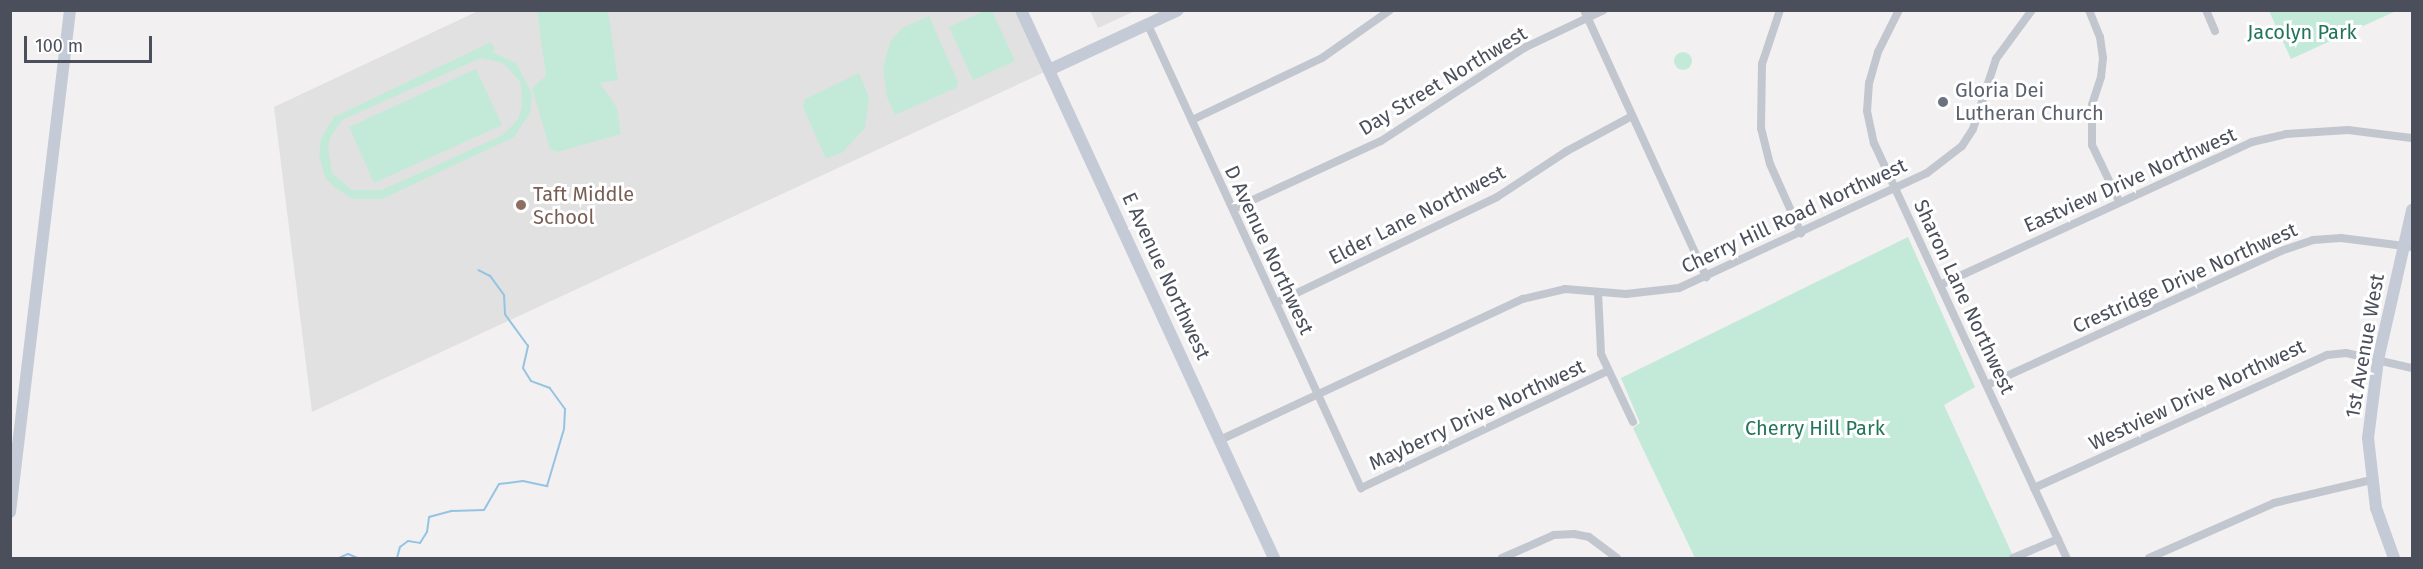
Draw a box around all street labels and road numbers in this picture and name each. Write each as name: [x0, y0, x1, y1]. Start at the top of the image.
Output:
street label: Day Street Northwest: [1355, 21, 1531, 141]
street label: Eastview Drive Northwest: [2020, 122, 2240, 238]
street label: Cherry Hill Road Northwest: [1678, 153, 1910, 279]
street label: Elder Lane Northwest: [1325, 160, 1509, 270]
street label: D Avenue Northwest: [1219, 162, 1319, 338]
street label: E Avenue Northwest: [1117, 189, 1215, 363]
street label: Sharon Lane Northwest: [1908, 196, 2020, 398]
street label: Crestridge Drive Northwest: [2069, 218, 2301, 338]
street label: 1st Avenue West: [2341, 272, 2389, 420]
street label: Westview Drive Northwest: [2085, 334, 2309, 456]
street label: Mayberry Drive Northwest: [1365, 354, 1589, 476]

